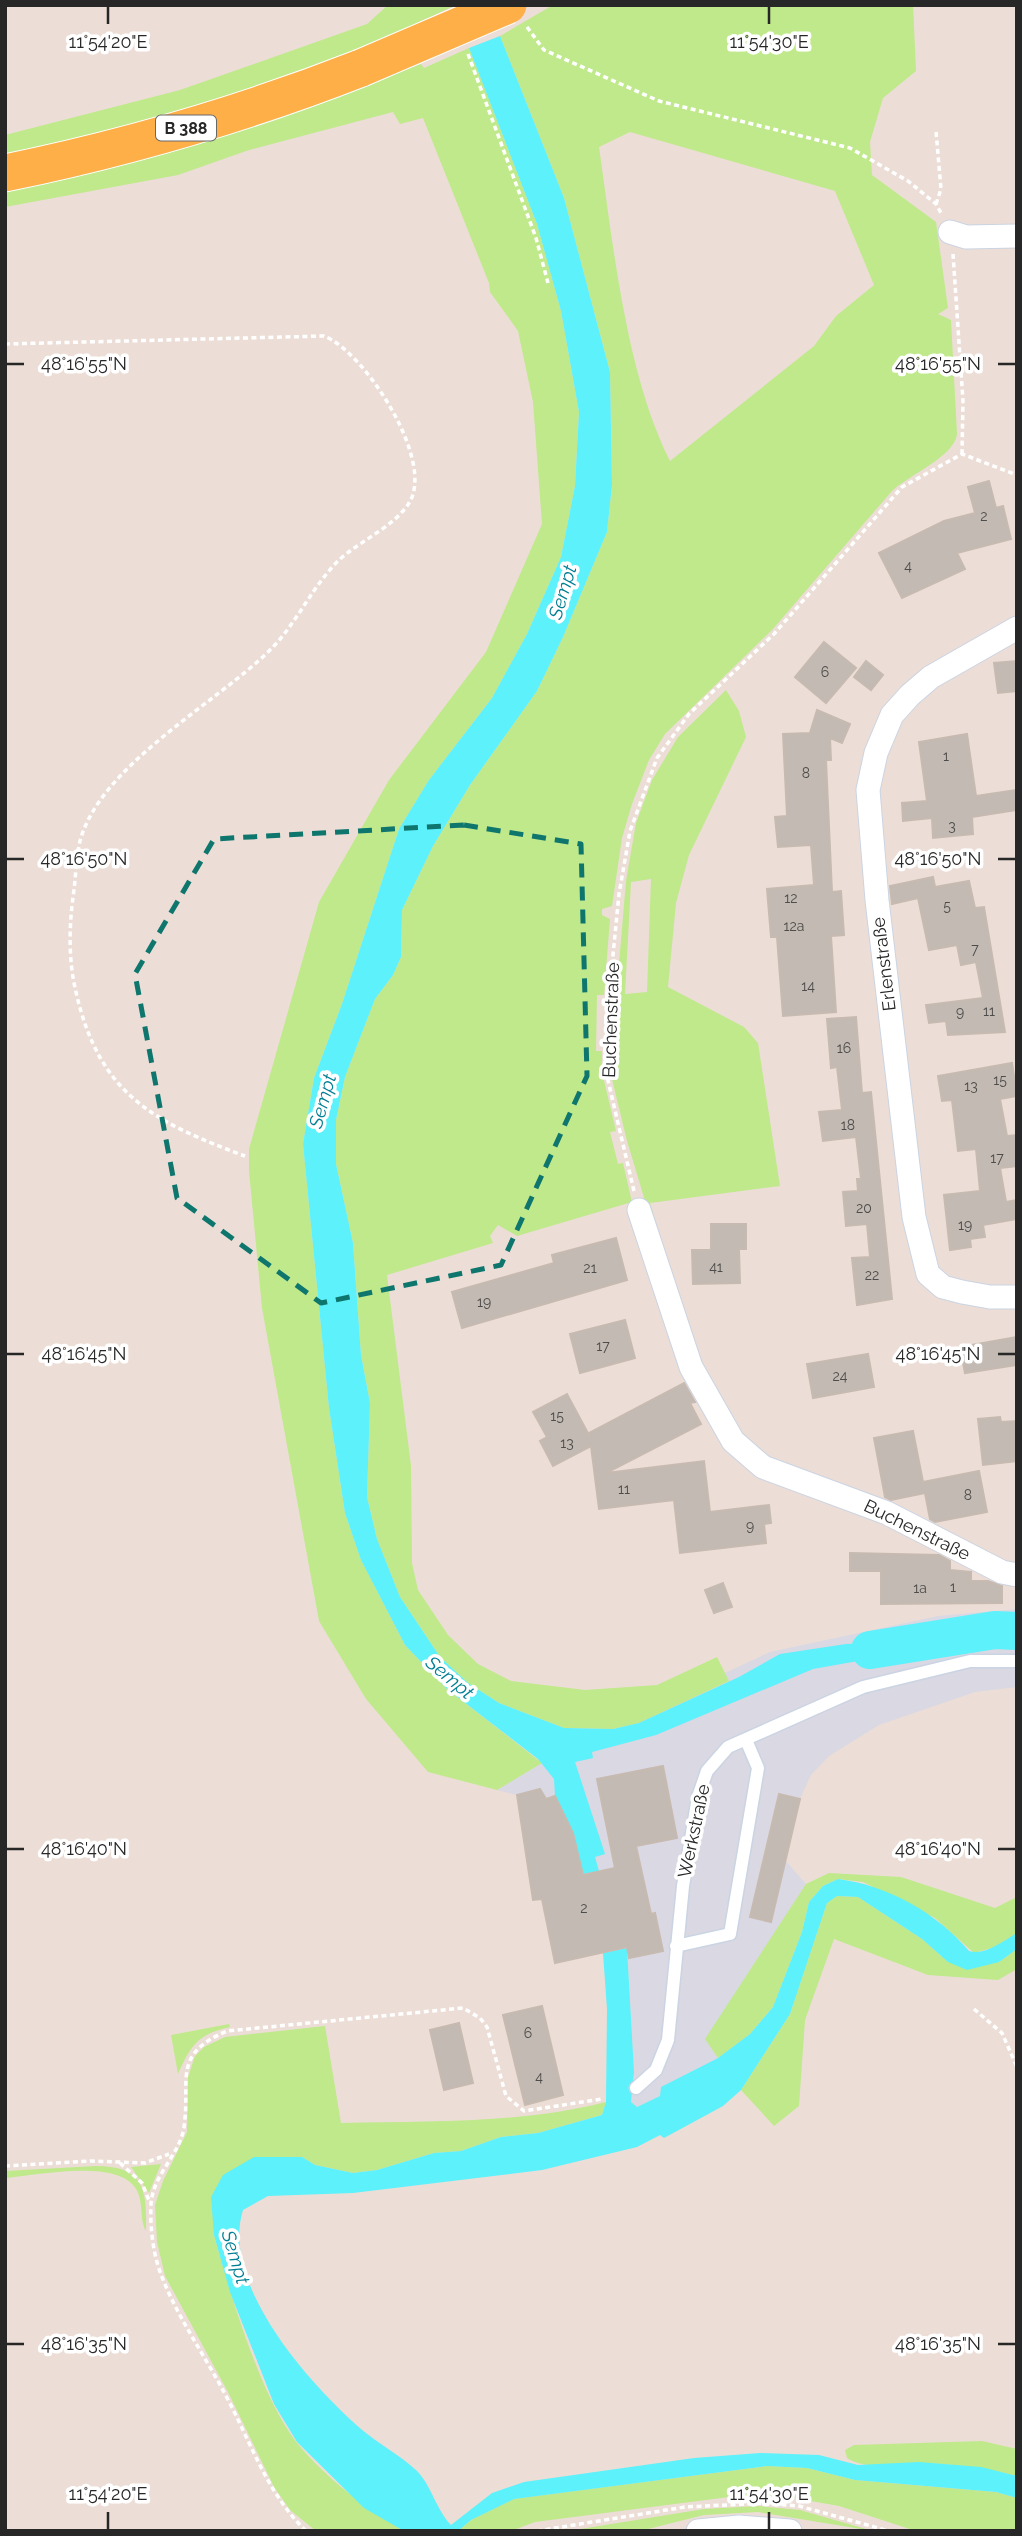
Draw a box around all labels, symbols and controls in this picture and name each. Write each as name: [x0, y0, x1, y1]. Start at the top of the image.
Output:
text: 11°54'20"E: [68, 31, 148, 52]
text: 11°54'30"E: [729, 31, 809, 52]
road number: B 388: [156, 116, 216, 140]
text: 48°16'55"N: [41, 353, 127, 374]
text: 48°16'55"N: [895, 353, 981, 374]
house number: 2: [980, 508, 988, 524]
house number: 4: [904, 558, 912, 574]
water label: Sempt: [543, 562, 581, 623]
house number: 6: [821, 664, 829, 680]
house number: 1: [943, 748, 949, 764]
house number: 8: [802, 765, 810, 781]
house number: 3: [948, 818, 956, 834]
text: 48°16'50"N: [41, 848, 127, 869]
text: 48°16'50"N: [895, 848, 981, 869]
house number: 12: [784, 890, 798, 906]
house number: 5: [943, 898, 951, 914]
street label: Erlenstraße: [867, 915, 900, 1012]
house number: 12a: [784, 918, 804, 934]
house number: 7: [971, 941, 979, 957]
street label: Buchenstraße: [598, 962, 623, 1078]
house number: 14: [801, 978, 815, 994]
house number: 11: [983, 1003, 995, 1019]
house number: 9: [956, 1004, 964, 1020]
house number: 16: [837, 1040, 851, 1056]
water label: Sempt: [304, 1071, 340, 1132]
house number: 15: [993, 1072, 1007, 1088]
house number: 13: [964, 1078, 978, 1094]
house number: 18: [841, 1117, 855, 1133]
house number: 17: [990, 1150, 1004, 1166]
house number: 20: [856, 1200, 872, 1216]
house number: 19: [958, 1217, 972, 1233]
house number: 41: [709, 1259, 723, 1275]
house number: 21: [583, 1260, 597, 1276]
house number: 22: [865, 1267, 879, 1283]
house number: 19: [477, 1294, 491, 1310]
house number: 17: [596, 1338, 610, 1354]
text: 48°16'45"N: [42, 1343, 126, 1364]
text: 48°16'45"N: [896, 1343, 980, 1364]
house number: 24: [833, 1368, 848, 1384]
house number: 15: [550, 1408, 564, 1424]
house number: 13: [560, 1435, 574, 1451]
house number: 11: [618, 1481, 630, 1497]
house number: 8: [964, 1487, 972, 1503]
street label: Buchenstraße: [861, 1495, 974, 1564]
house number: 9: [746, 1518, 754, 1534]
house number: 1: [950, 1579, 956, 1595]
house number: 1a: [913, 1580, 927, 1596]
water label: Sempt: [421, 1650, 479, 1704]
street label: Werkstraße: [673, 1782, 714, 1880]
text: 48°16'40"N: [41, 1838, 127, 1859]
text: 48°16'40"N: [895, 1838, 981, 1859]
house number: 2: [580, 1900, 588, 1916]
house number: 6: [524, 2025, 532, 2041]
house number: 4: [535, 2069, 543, 2085]
water label: Sempt: [217, 2226, 255, 2287]
text: 48°16'35"N: [41, 2333, 127, 2354]
text: 48°16'35"N: [895, 2333, 981, 2354]
text: 11°54'20"E: [68, 2483, 148, 2504]
text: 11°54'30"E: [729, 2483, 809, 2504]

